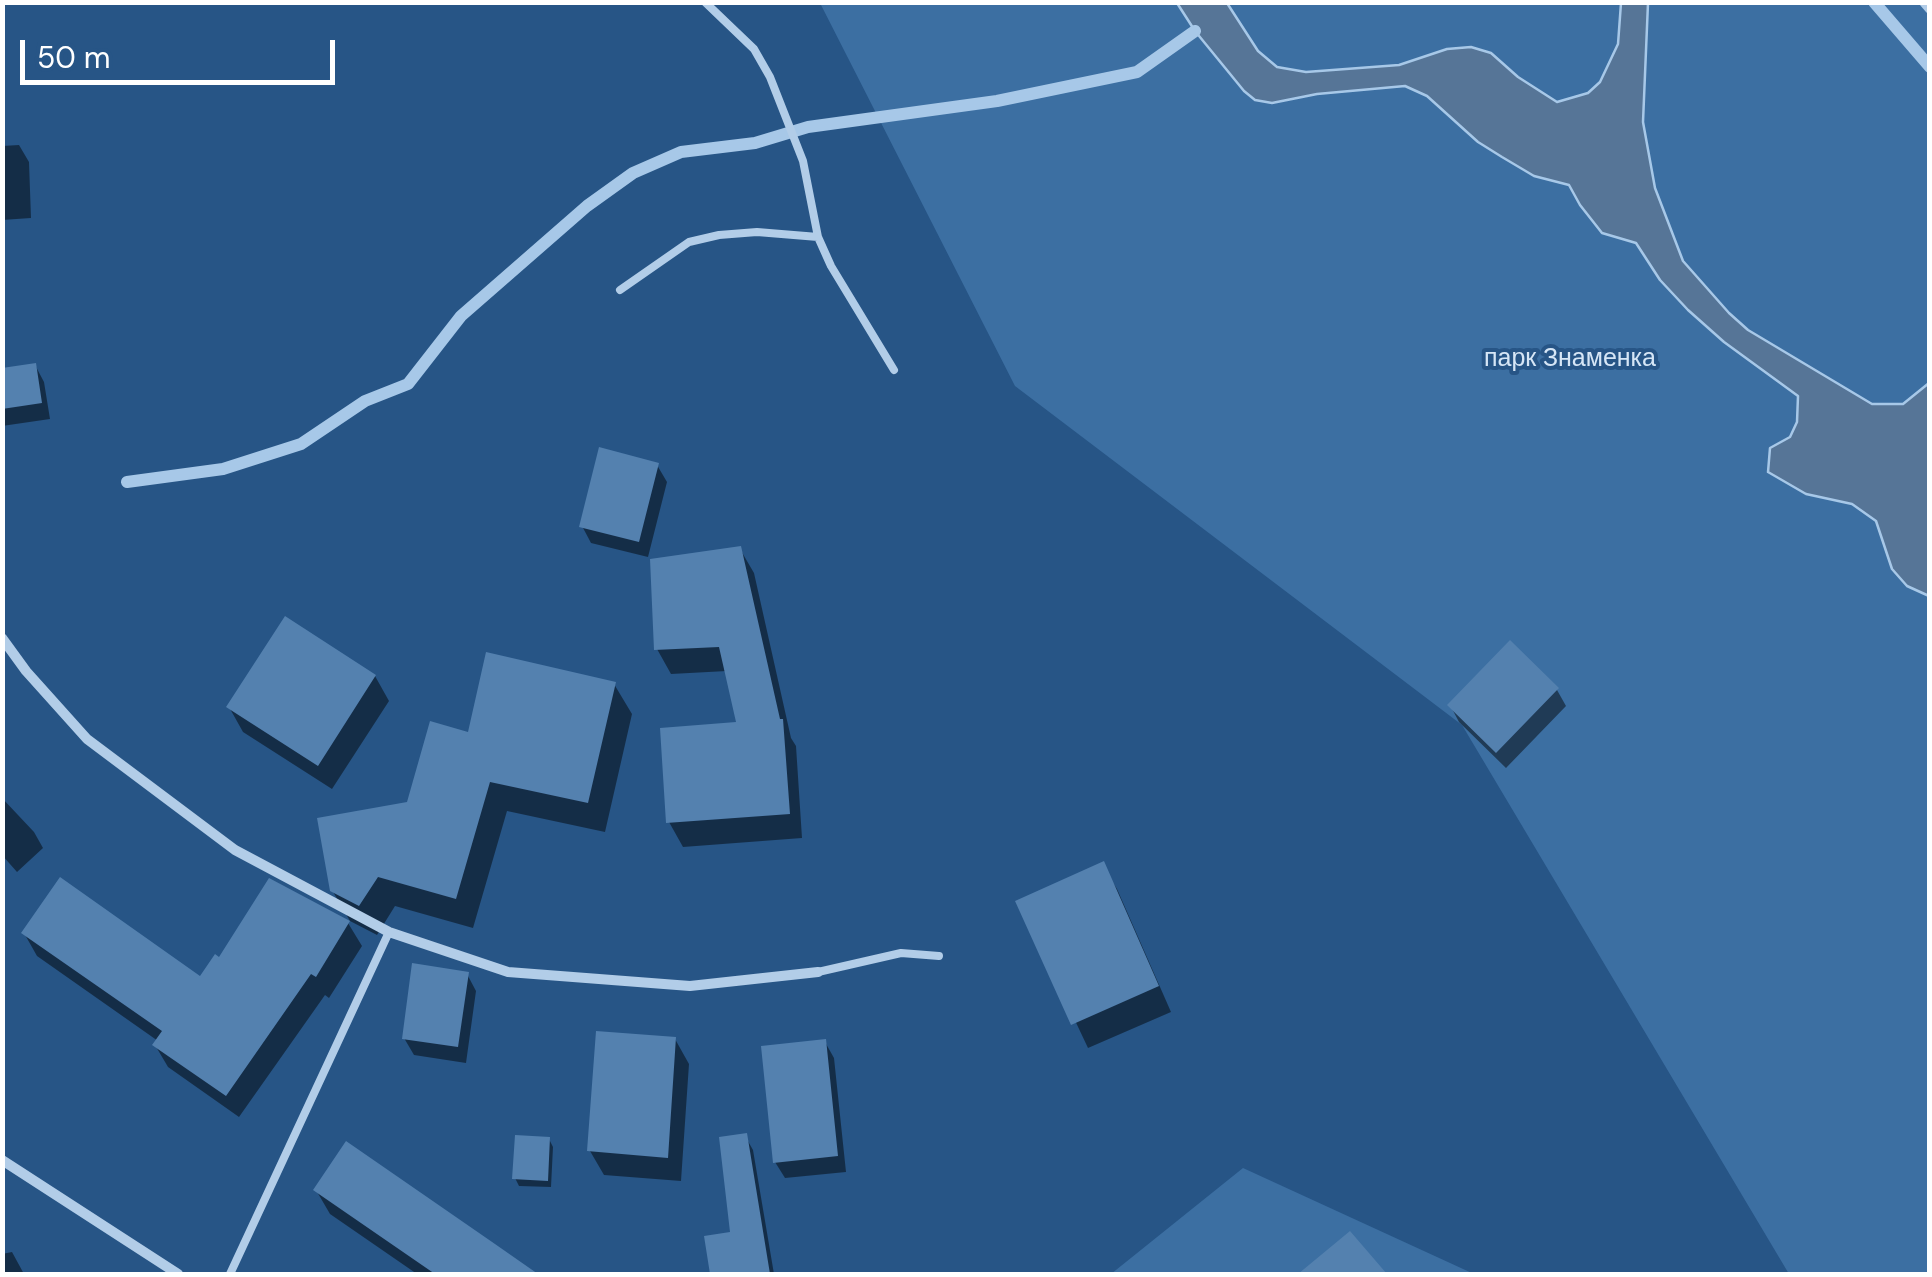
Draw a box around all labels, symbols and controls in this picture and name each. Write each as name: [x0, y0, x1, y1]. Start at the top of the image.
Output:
scale bar: [25, 20, 340, 82]
text: 50 m: [37, 38, 111, 77]
park label: парк Знаменка: [1484, 344, 1656, 374]

